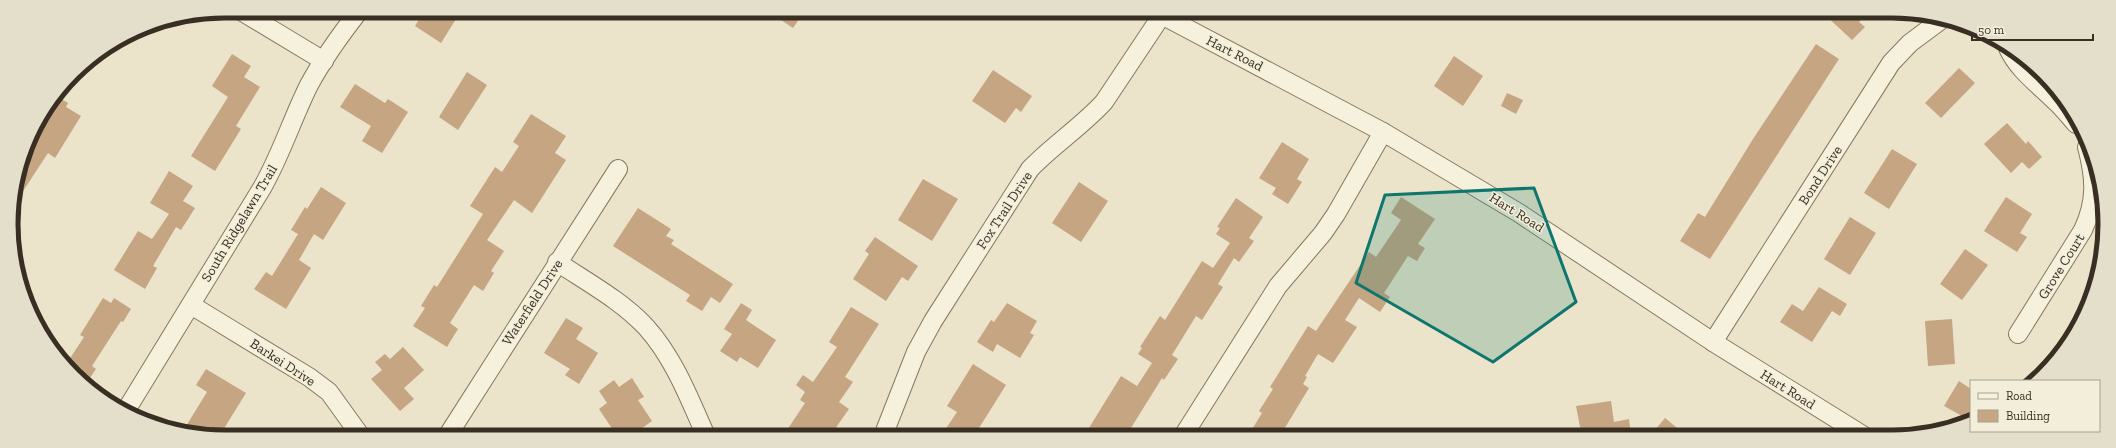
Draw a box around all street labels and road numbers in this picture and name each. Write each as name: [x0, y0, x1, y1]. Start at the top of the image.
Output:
street label: Hart Road: [1203, 32, 1266, 75]
street label: Bond Drive: [1795, 142, 1846, 208]
street label: South Ridgelawn Trail: [198, 161, 281, 285]
street label: Fox Trail Drive: [973, 168, 1036, 252]
street label: Hart Road: [1486, 189, 1548, 236]
street label: Grove Court: [2035, 230, 2089, 302]
street label: Waterfield Drive: [498, 256, 567, 348]
street label: Barkei Drive: [247, 335, 319, 390]
street label: Hart Road: [1757, 366, 1819, 413]

